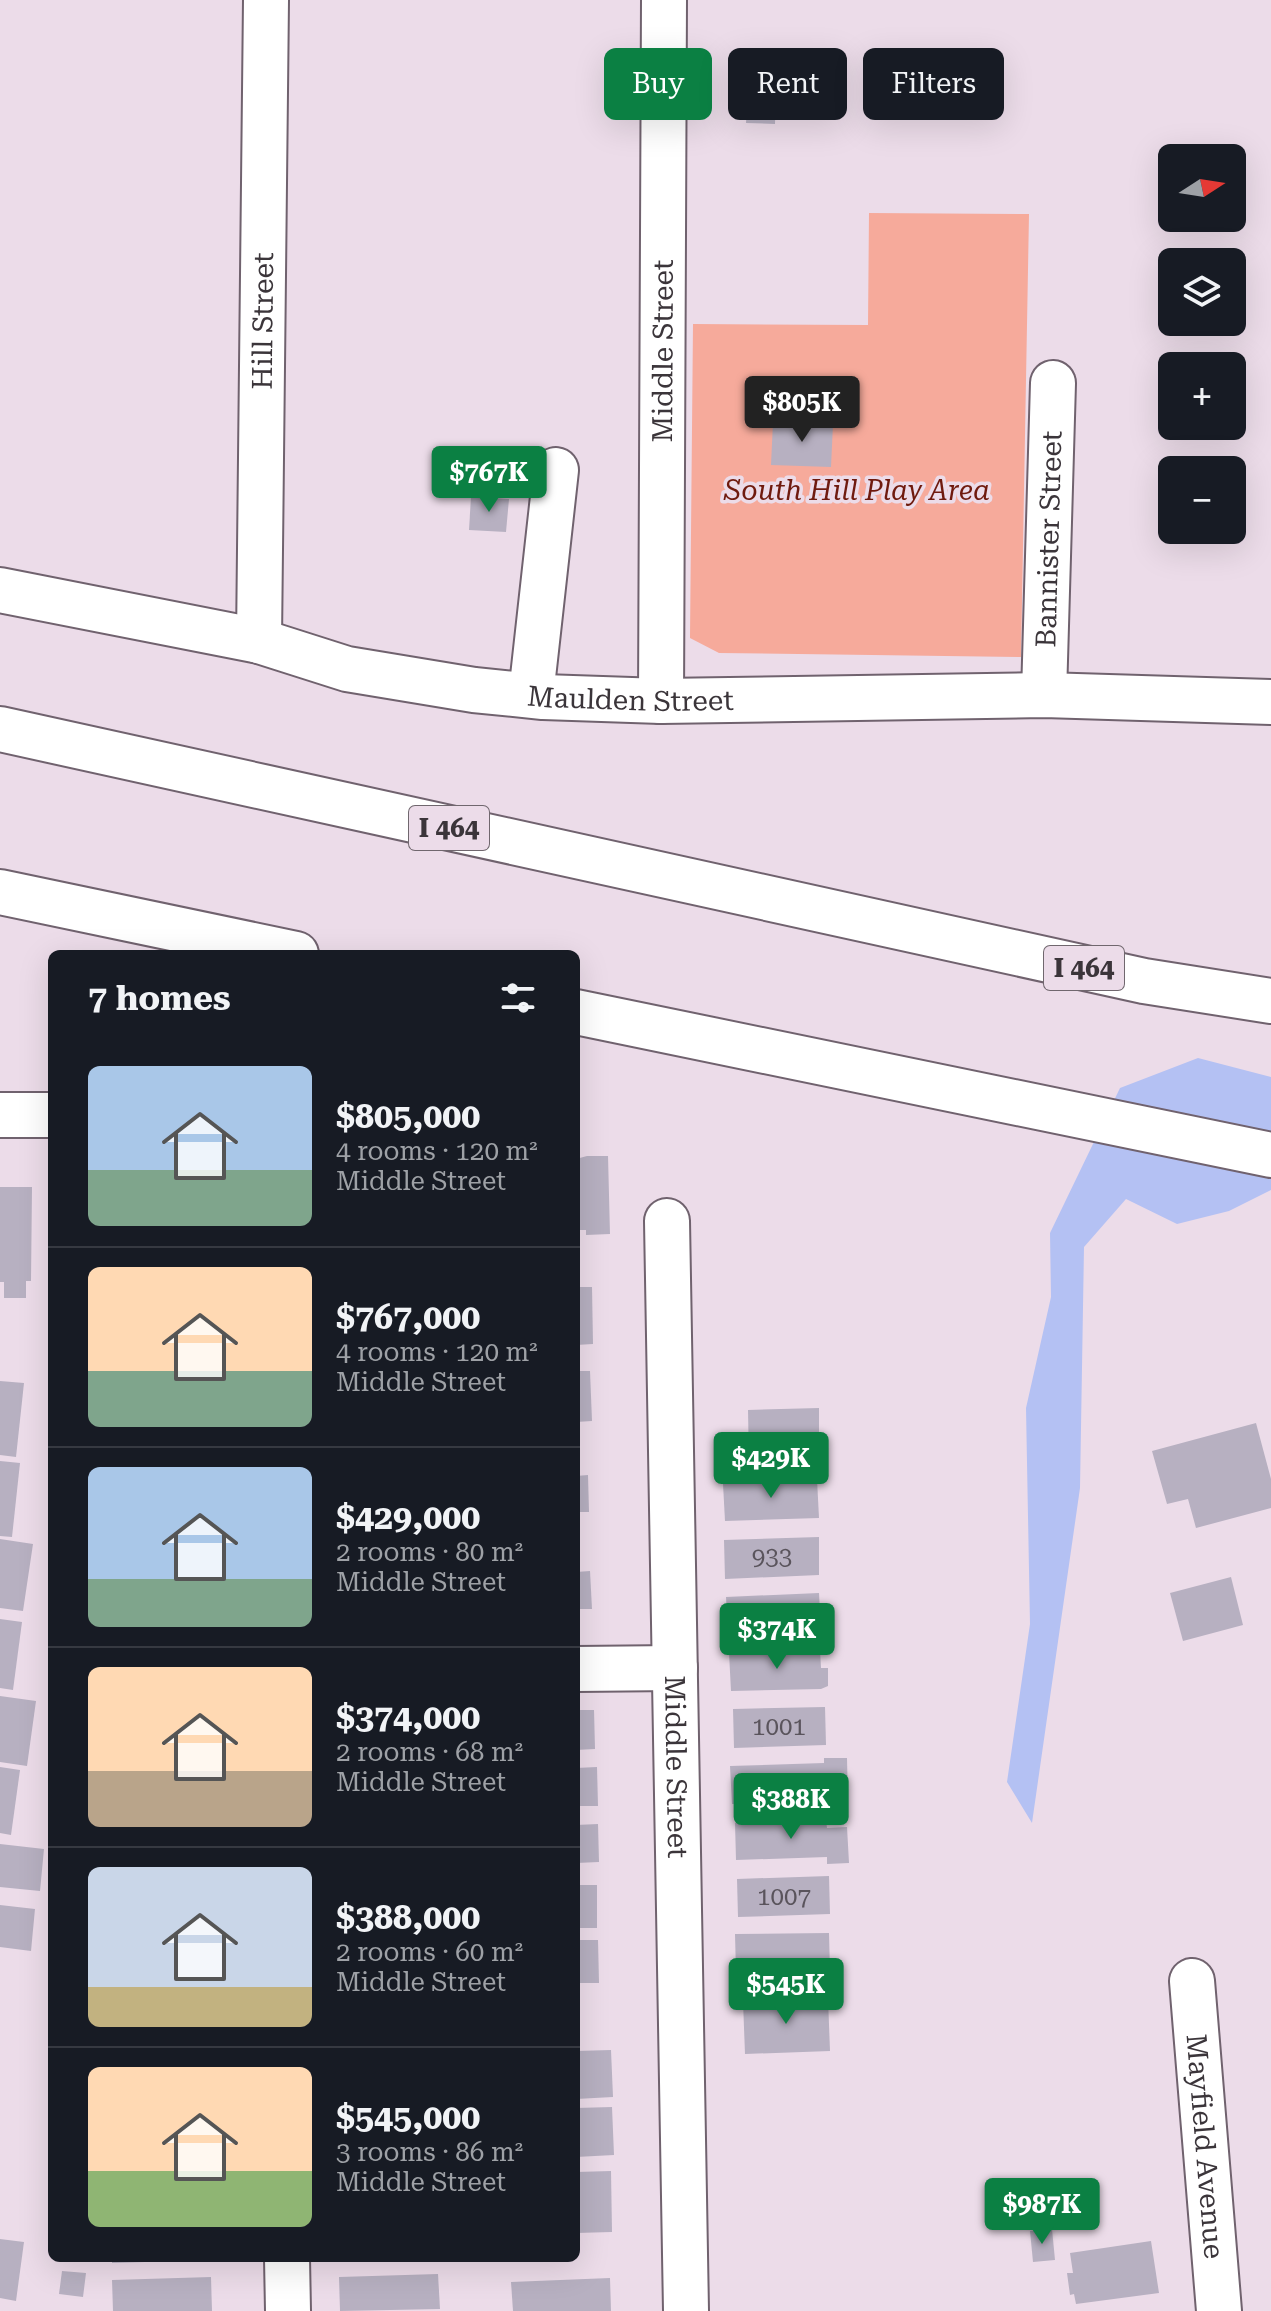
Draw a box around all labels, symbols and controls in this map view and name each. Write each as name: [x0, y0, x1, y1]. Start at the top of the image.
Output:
chip: Buy: [604, 48, 712, 120]
chip: Rent: [728, 48, 847, 120]
chip: Filters: [863, 48, 1004, 120]
north arrow: [1158, 144, 1246, 232]
map controls: [1158, 144, 1246, 544]
button: layers: [1158, 248, 1246, 336]
street label: Hill Street: [245, 252, 280, 390]
street label: Middle Street: [646, 259, 679, 443]
button: +: [1158, 352, 1246, 440]
pin: $805K: [746, 376, 858, 444]
text: $805K: [763, 387, 841, 417]
street label: Bannister Street: [1029, 430, 1068, 648]
pin: $767K: [433, 446, 545, 514]
button: −: [1158, 456, 1246, 544]
text: $767K: [450, 457, 528, 487]
park label: South Hill Play Area: [723, 474, 990, 507]
street label: Maulden Street: [526, 679, 734, 718]
road number: I 464: [409, 806, 489, 850]
road number: I 464: [1044, 946, 1124, 990]
icon: filters: [496, 976, 540, 1020]
text: 7 homes: [88, 978, 231, 1018]
text: $805,000: [336, 1096, 480, 1136]
icon: home: [152, 1098, 248, 1194]
text: 4 rooms · 120 m²: [336, 1136, 538, 1166]
text: Middle Street: [336, 1166, 506, 1196]
text: $767,000: [336, 1297, 480, 1337]
icon: home: [152, 1299, 248, 1395]
text: 4 rooms · 120 m²: [336, 1337, 538, 1367]
text: Middle Street: [336, 1367, 506, 1397]
pin: $429K: [715, 1432, 827, 1500]
text: $429K: [732, 1443, 810, 1473]
text: $429,000: [336, 1497, 480, 1537]
icon: home: [152, 1499, 248, 1595]
text: 2 rooms · 80 m²: [336, 1537, 523, 1567]
house number: 933: [752, 1543, 792, 1571]
text: Middle Street: [336, 1567, 506, 1597]
pin: $374K: [721, 1603, 833, 1671]
text: $374K: [738, 1614, 816, 1644]
street label: Middle Street: [658, 1675, 695, 1859]
text: $374,000: [336, 1697, 480, 1737]
icon: home: [152, 1699, 248, 1795]
house number: 1001: [752, 1713, 806, 1741]
text: 2 rooms · 68 m²: [336, 1737, 523, 1767]
text: Middle Street: [336, 1767, 506, 1797]
pin: $388K: [735, 1773, 847, 1841]
text: $388K: [752, 1784, 830, 1814]
house number: 1007: [757, 1883, 811, 1911]
text: $388,000: [336, 1897, 480, 1937]
icon: home: [152, 1899, 248, 1995]
text: 2 rooms · 60 m²: [336, 1937, 523, 1967]
pin: $545K: [730, 1958, 842, 2026]
text: Middle Street: [336, 1967, 506, 1997]
text: $545K: [747, 1969, 825, 1999]
street label: Mayfield Avenue: [1180, 2033, 1231, 2260]
text: $545,000: [336, 2097, 480, 2137]
icon: home: [152, 2099, 248, 2195]
text: 3 rooms · 86 m²: [336, 2137, 523, 2167]
text: Middle Street: [336, 2167, 506, 2197]
pin: $987K: [986, 2178, 1098, 2246]
text: $987K: [1003, 2189, 1081, 2219]

